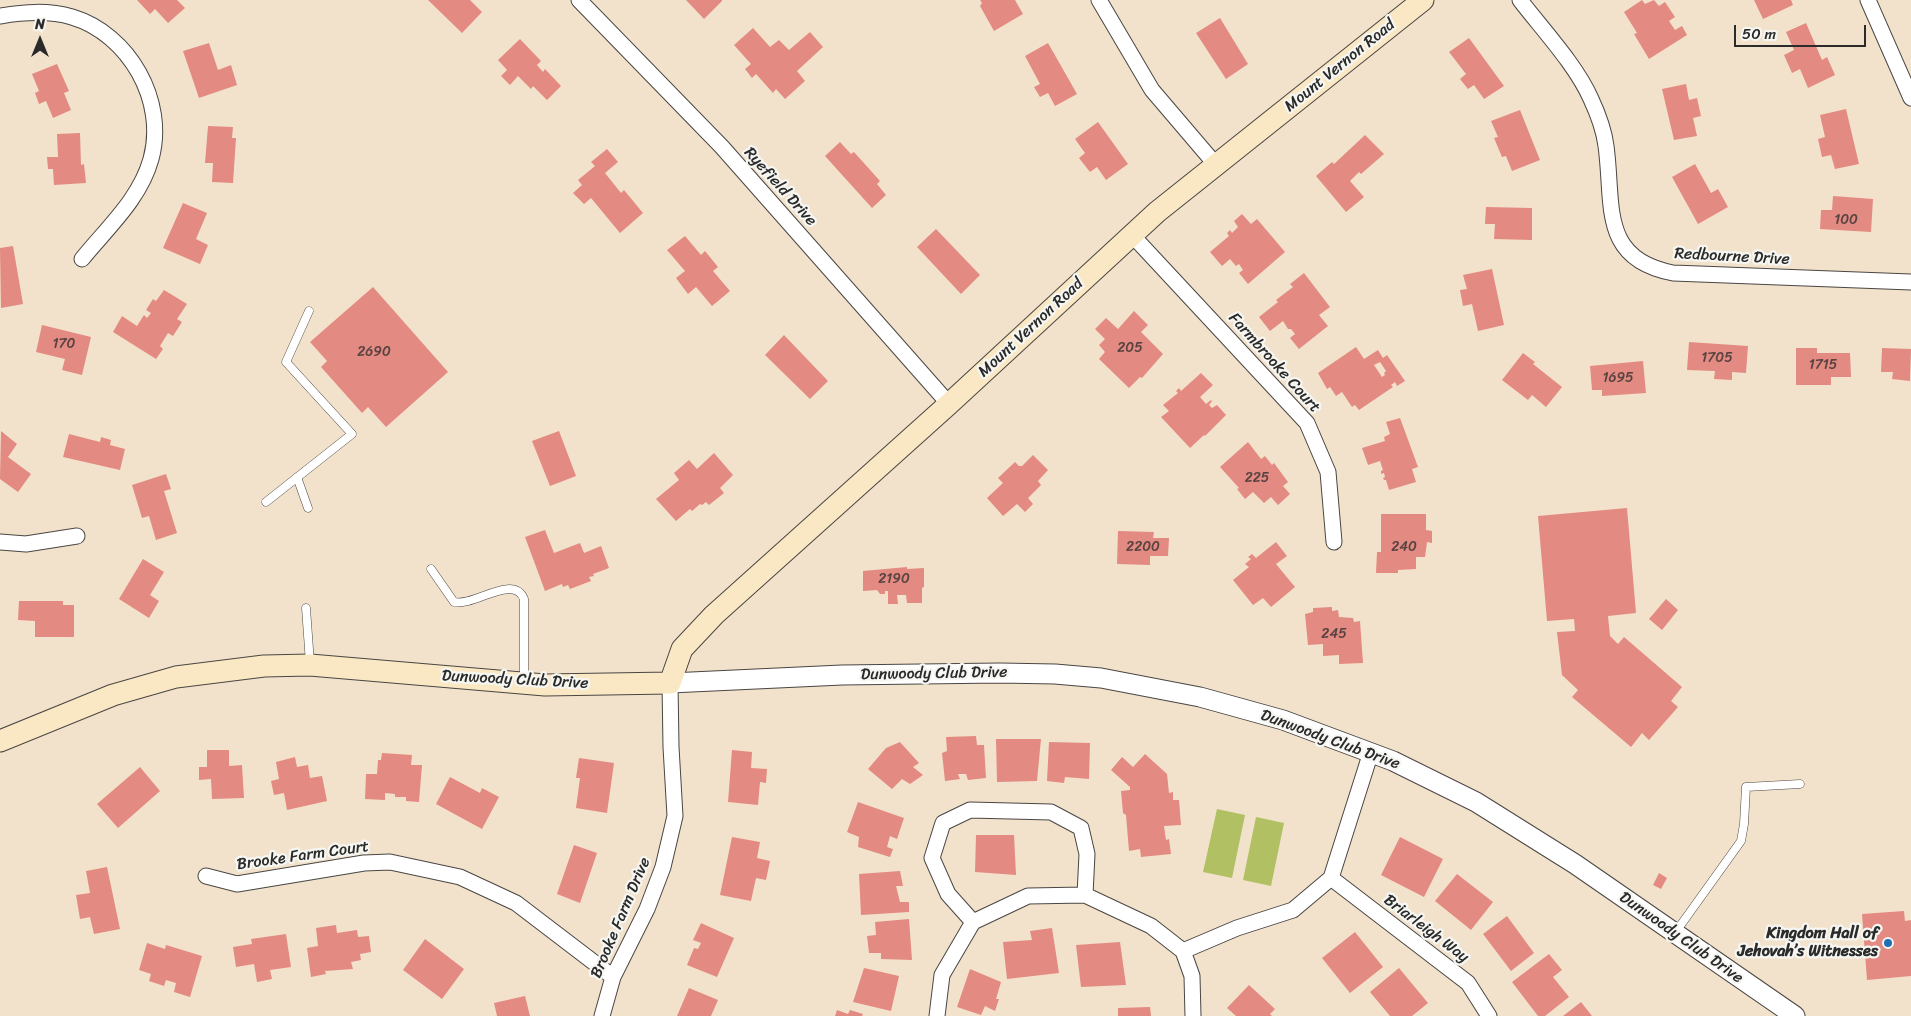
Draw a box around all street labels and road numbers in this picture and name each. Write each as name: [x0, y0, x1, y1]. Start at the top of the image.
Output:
street label: Mount Vernon Road: [1281, 16, 1399, 116]
street label: Ryefield Drive: [740, 144, 820, 230]
street label: Redbourne Drive: [1674, 244, 1790, 270]
street label: Mount Vernon Road: [975, 274, 1087, 382]
street label: Farmbrooke Court: [1224, 309, 1324, 417]
street label: Dunwoody Club Drive: [860, 663, 1008, 685]
street label: Dunwoody Club Drive: [441, 667, 589, 693]
street label: Dunwoody Club Drive: [1258, 706, 1402, 774]
street label: Brooke Farm Court: [236, 837, 370, 875]
street label: Brooke Farm Drive: [587, 855, 655, 981]
street label: Dunwoody Club Drive: [1615, 888, 1747, 988]
street label: Briarleigh Way: [1380, 891, 1472, 967]

